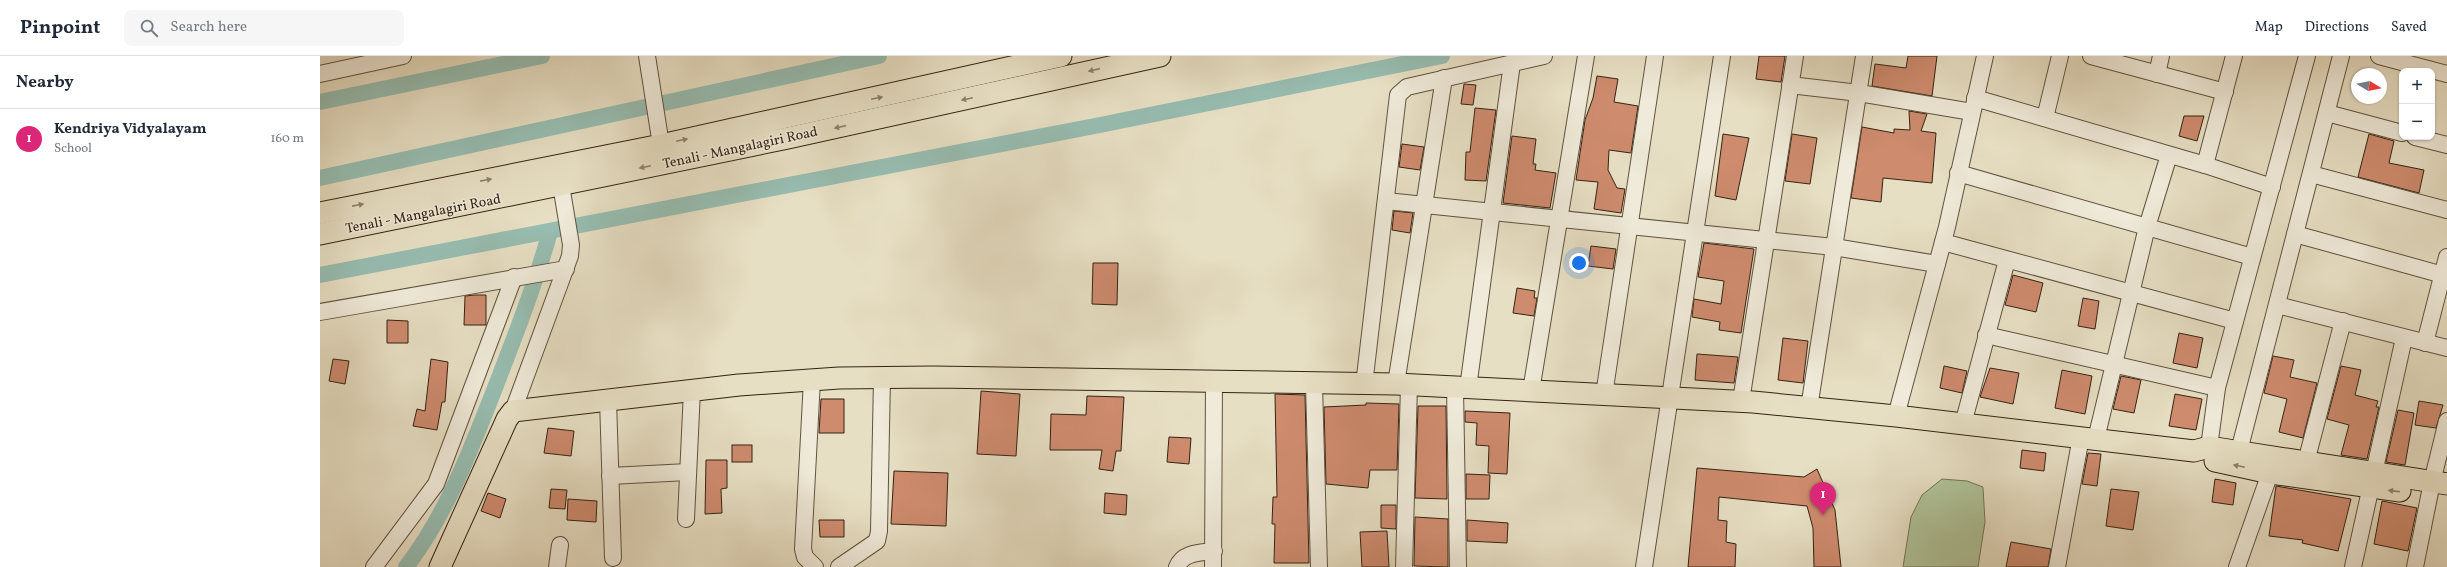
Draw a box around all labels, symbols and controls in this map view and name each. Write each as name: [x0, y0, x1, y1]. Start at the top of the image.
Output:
search box: [124, 10, 404, 46]
text: Pinpoint: [20, 15, 100, 41]
icon: search: [138, 17, 160, 39]
text: Search here: [170, 17, 247, 38]
text: Map: [2255, 18, 2283, 37]
text: Directions: [2305, 18, 2369, 37]
text: Saved: [2391, 18, 2427, 37]
one-way arrow: [1088, 67, 1100, 73]
north arrow: [2351, 68, 2387, 104]
map controls: [2399, 68, 2435, 140]
button: +: [2399, 68, 2435, 104]
text: Nearby: [16, 71, 74, 94]
one-way arrow: [871, 94, 883, 100]
one-way arrow: [961, 96, 973, 102]
button: −: [2399, 104, 2435, 140]
text: Kendriya Vidyalayam: [54, 119, 206, 140]
street label: Tenali - Mangalagiri Road: [661, 123, 820, 174]
one-way arrow: [834, 124, 846, 130]
text: 1: [26, 130, 32, 148]
text: 160 m: [270, 130, 304, 148]
one-way arrow: [676, 137, 688, 143]
text: School: [54, 140, 92, 158]
one-way arrow: [638, 165, 651, 171]
one-way arrow: [480, 177, 492, 183]
street label: Tenali - Mangalagiri Road: [344, 190, 503, 239]
one-way arrow: [352, 202, 364, 208]
your location: [1569, 253, 1589, 273]
one-way arrow: [2232, 462, 2245, 468]
pin: 1: [1810, 482, 1836, 515]
one-way arrow: [2388, 488, 2400, 494]

